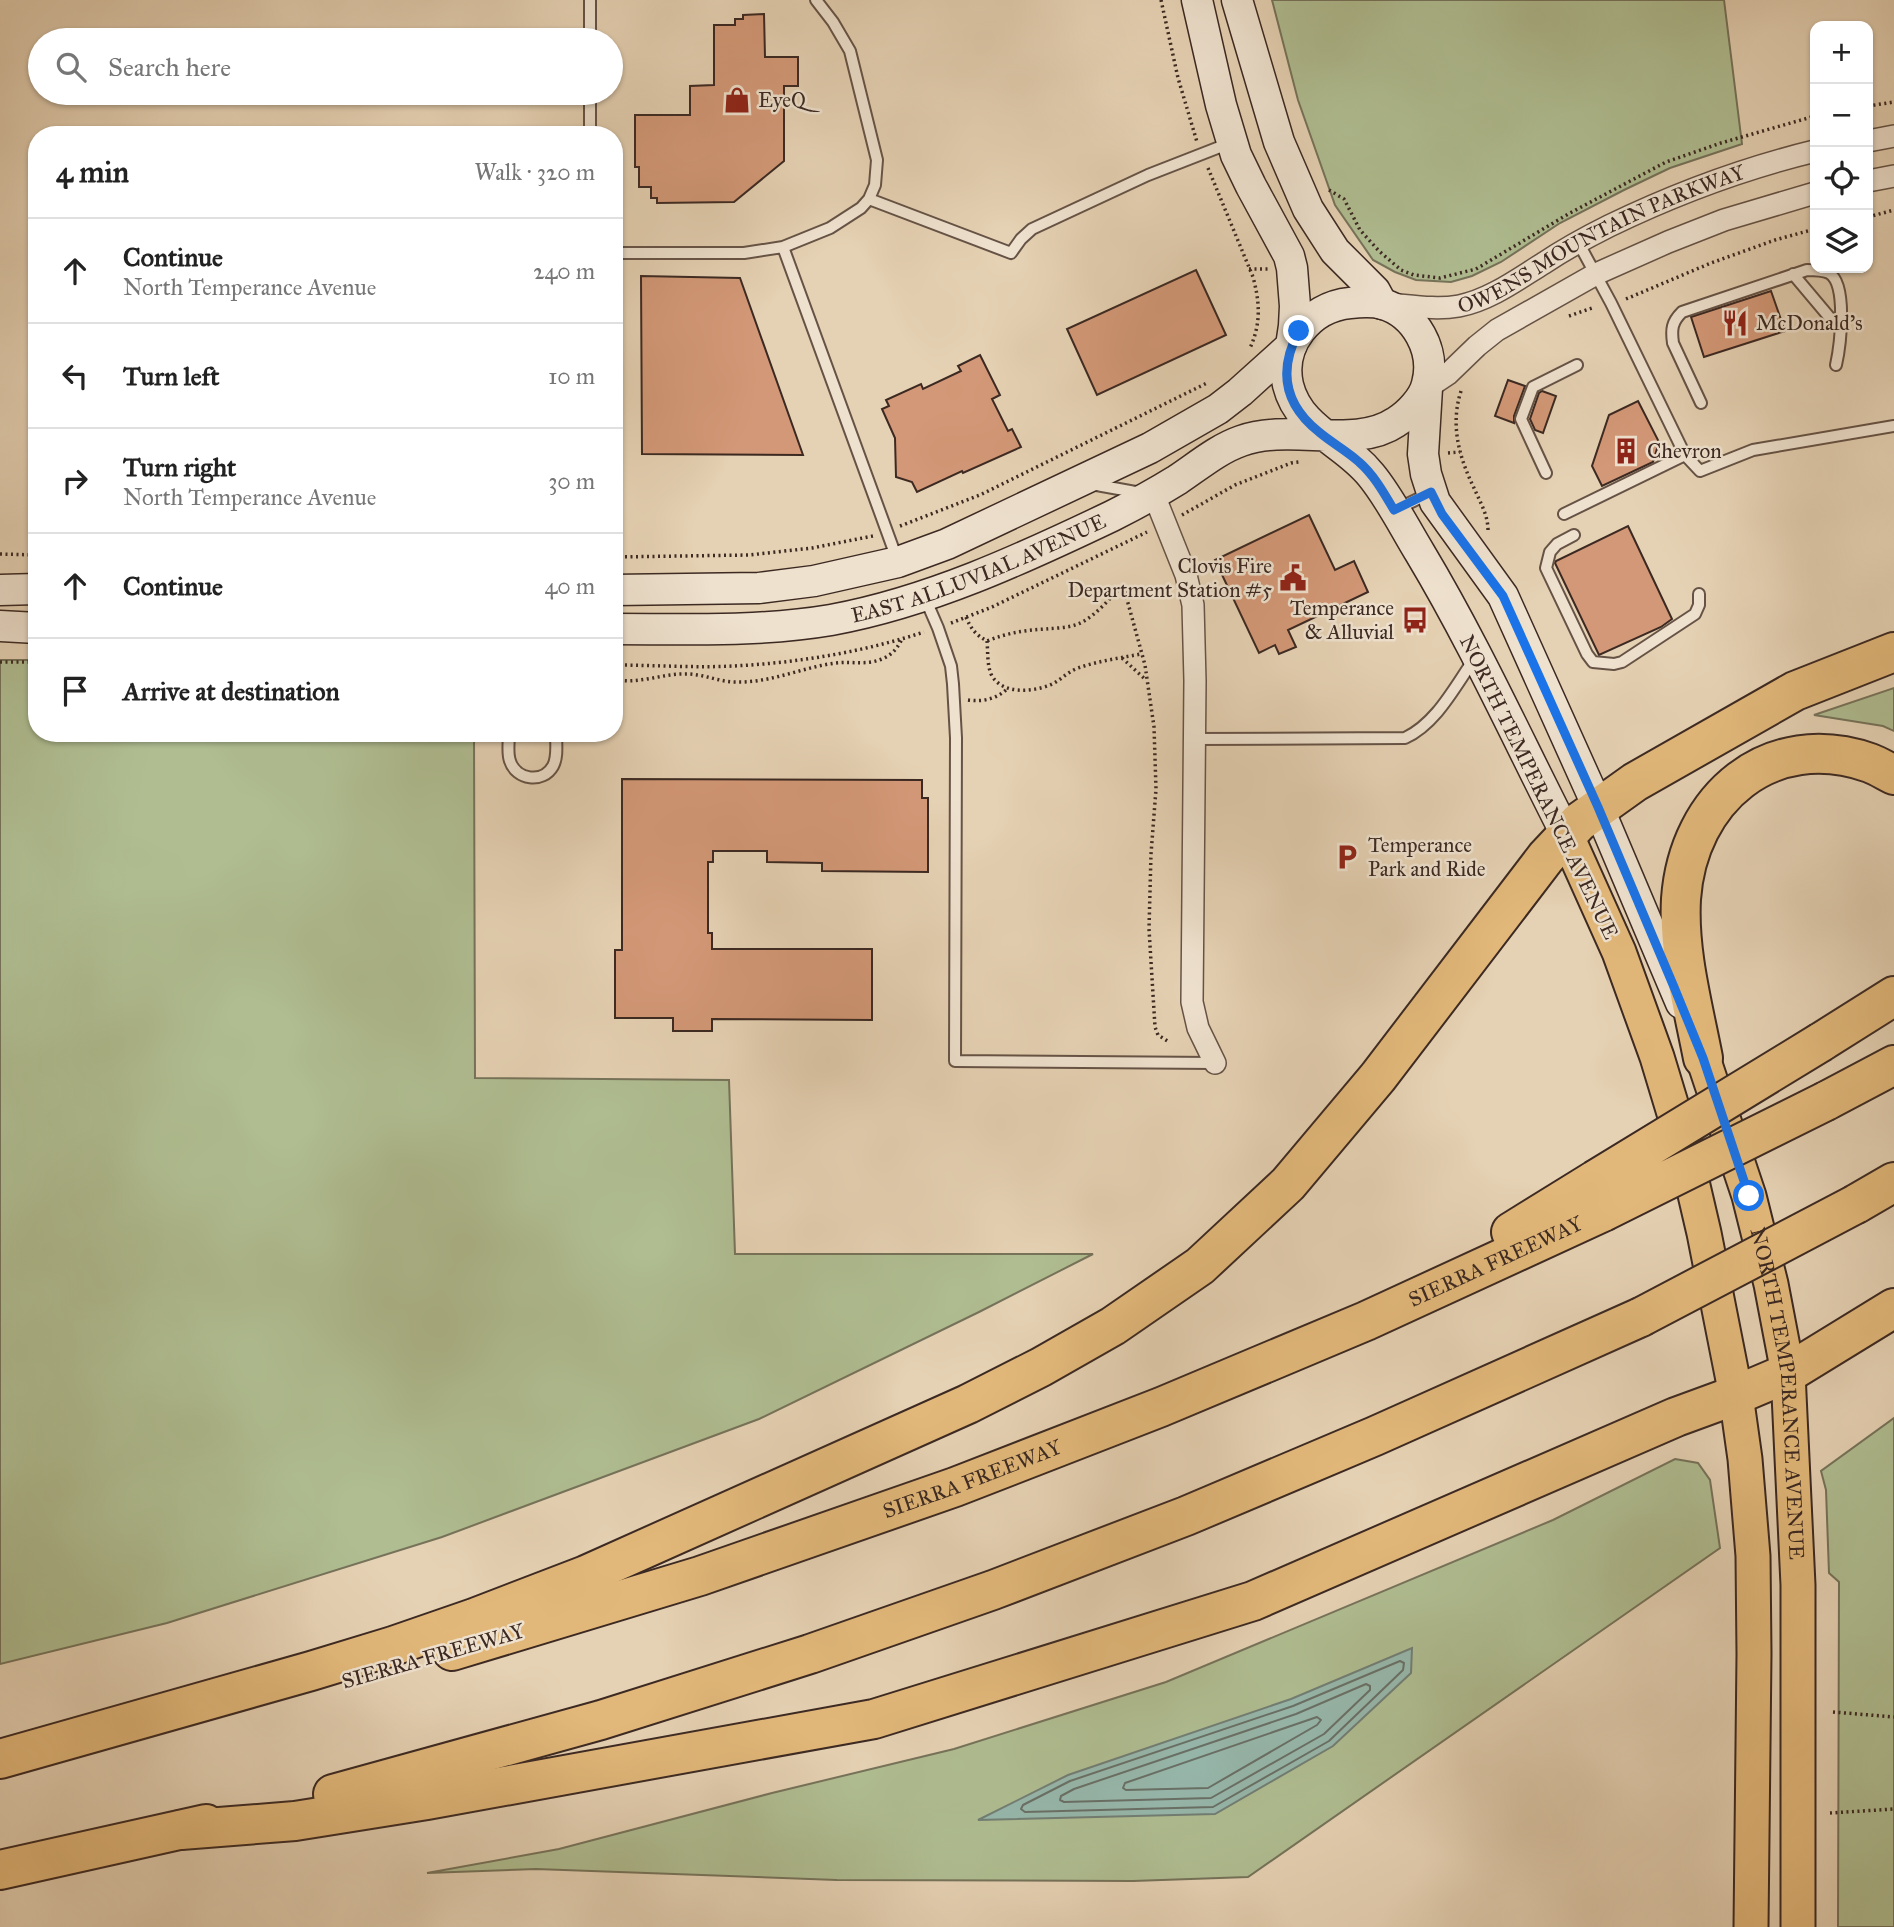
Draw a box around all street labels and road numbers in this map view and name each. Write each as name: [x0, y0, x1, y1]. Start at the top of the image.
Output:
street label: OWENS MOUNTAIN PARKWAY: [1455, 159, 1749, 319]
street label: EAST ALLUVIAL AVENUE: [849, 508, 1110, 629]
street label: NORTH TEMPERANCE AVENUE: [1454, 631, 1624, 943]
street label: SIERRA FREEWAY: [1404, 1210, 1587, 1313]
street label: NORTH TEMPERANCE AVENUE: [1744, 1225, 1810, 1560]
street label: SIERRA FREEWAY: [879, 1434, 1066, 1524]
street label: SIERRA FREEWAY: [339, 1617, 528, 1695]

